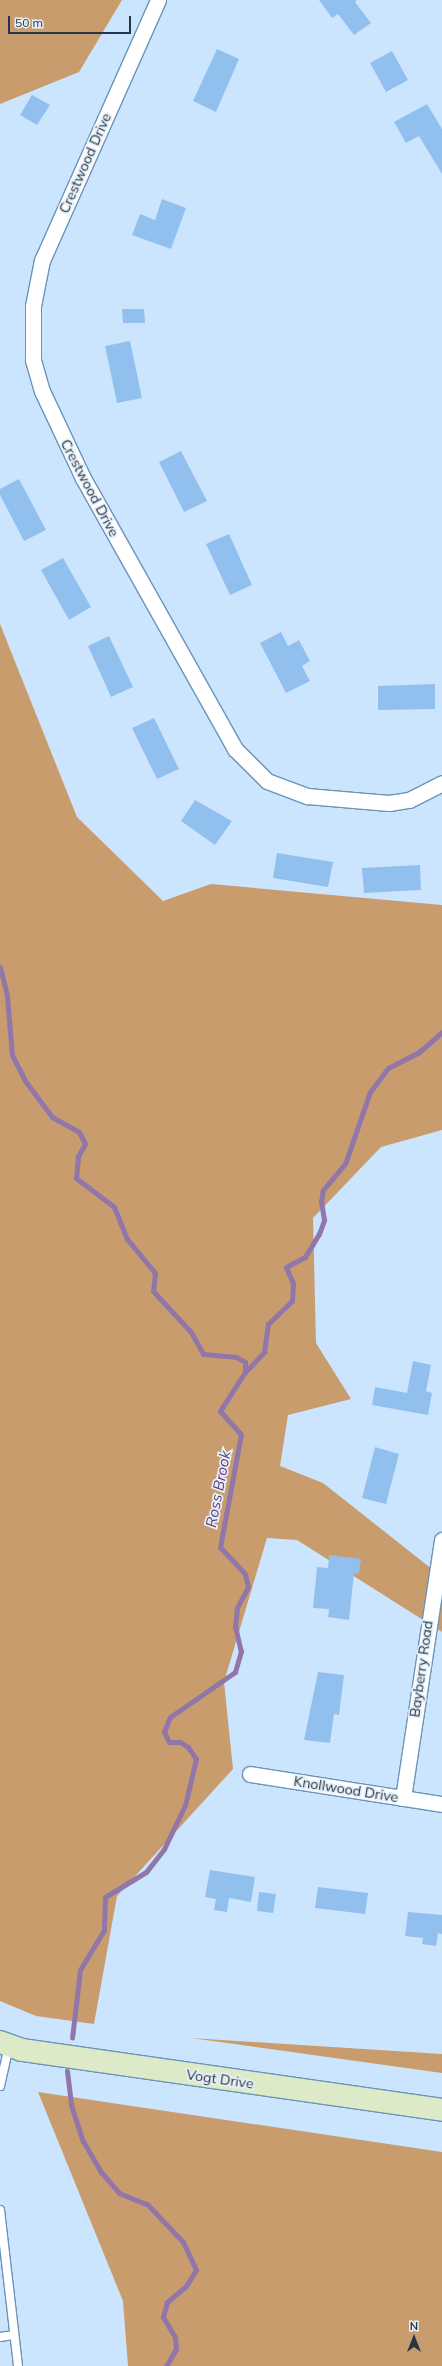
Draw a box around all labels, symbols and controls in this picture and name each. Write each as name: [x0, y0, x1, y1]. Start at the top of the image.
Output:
scale bar: [10, 8, 133, 34]
text: 50 m: [15, 15, 43, 30]
street label: Crestwood Drive: [55, 110, 115, 216]
street label: Crestwood Drive: [57, 436, 123, 540]
water label: Ross Brook: [202, 1449, 234, 1529]
street label: Bayberry Road: [406, 1620, 436, 1718]
street label: Knollwood Drive: [293, 1772, 399, 1806]
street label: Vogt Drive: [185, 2066, 255, 2092]
north arrow: [394, 2318, 434, 2358]
text: N: [410, 2319, 418, 2333]

